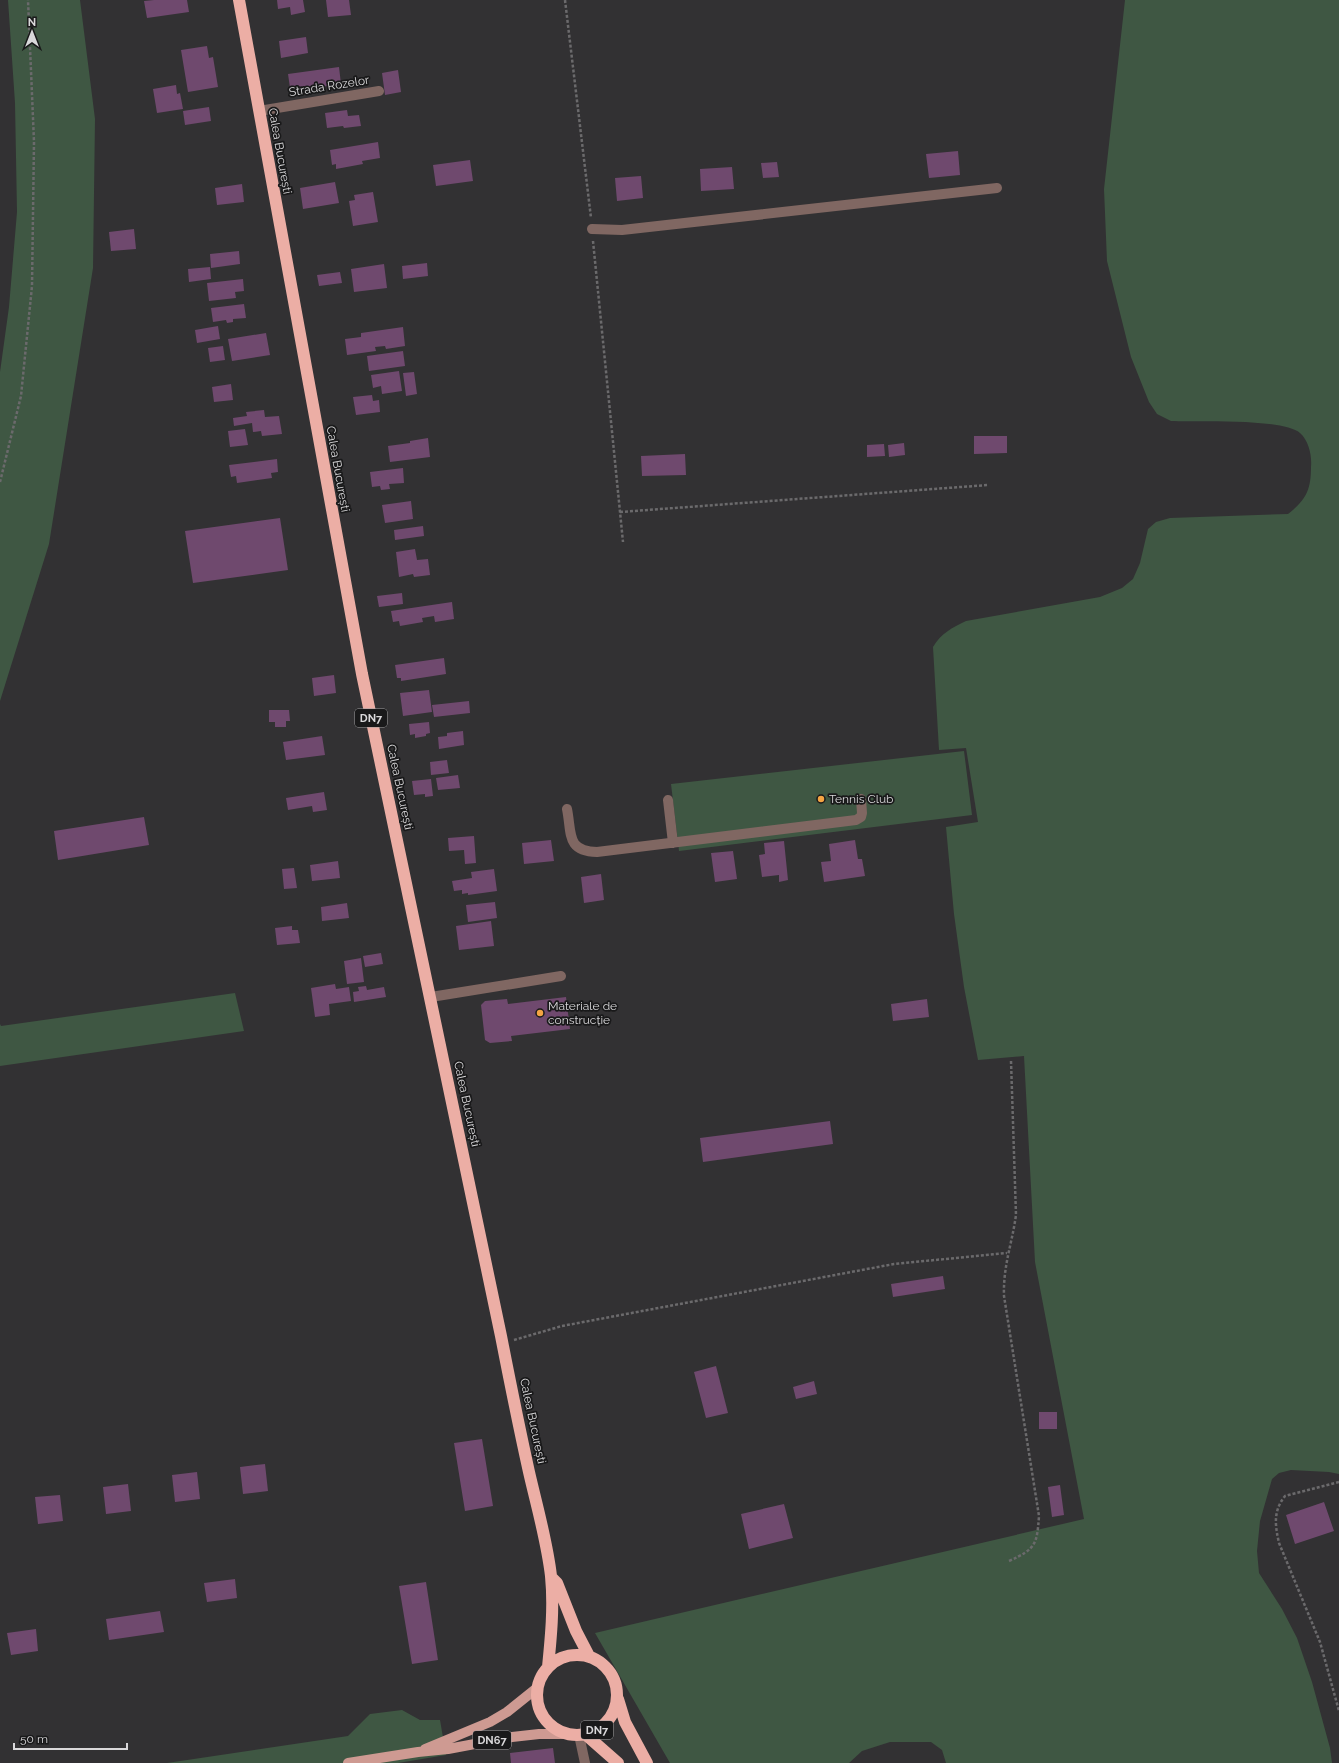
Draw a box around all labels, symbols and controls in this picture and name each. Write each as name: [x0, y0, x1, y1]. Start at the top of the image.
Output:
north arrow: [12, 12, 52, 52]
text: N: [28, 16, 36, 29]
street label: Strada Rozelor: [288, 73, 371, 99]
street label: Calea București: [266, 107, 294, 195]
street label: Calea București: [324, 425, 352, 513]
road number: DN7: [355, 709, 387, 727]
street label: Calea București: [384, 743, 416, 831]
place label: Tennis Club: [829, 792, 894, 806]
marker: Tennis Club: [816, 794, 826, 804]
place label: Materiale de construcție: [548, 999, 617, 1027]
marker: Materiale de construcție: [535, 1008, 545, 1018]
street label: Calea București: [451, 1060, 483, 1148]
street label: Calea București: [517, 1377, 549, 1465]
road number: DN7: [581, 1721, 613, 1739]
scale bar: [14, 1725, 127, 1751]
road number: DN67: [473, 1731, 511, 1749]
text: 50 m: [20, 1732, 48, 1746]

